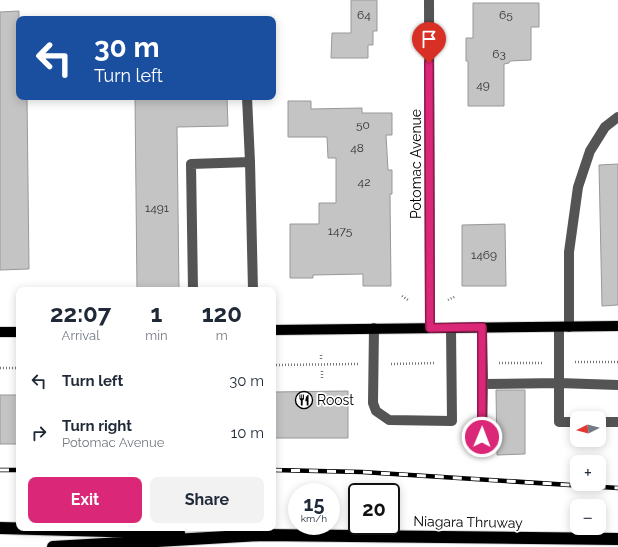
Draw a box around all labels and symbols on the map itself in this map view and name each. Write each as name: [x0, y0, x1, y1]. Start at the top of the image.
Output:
house number: 64: [357, 8, 371, 22]
house number: 65: [499, 8, 513, 22]
pin: [412, 22, 446, 63]
house number: 63: [492, 47, 506, 61]
house number: 49: [476, 78, 490, 92]
street label: Potomac Avenue: [408, 109, 424, 219]
house number: 50: [356, 118, 370, 132]
house number: 48: [350, 141, 364, 155]
house number: 42: [358, 175, 370, 189]
house number: 1491: [145, 201, 169, 215]
house number: 1475: [328, 224, 353, 238]
house number: 1469: [471, 248, 497, 262]
restaurant icon: Roost: [294, 390, 314, 410]
place label: Roost: [317, 392, 354, 408]
north arrow: [570, 411, 606, 447]
position arrow: [461, 416, 503, 458]
speed limit sign: 20: [348, 483, 400, 535]
street label: Niagara Thruway: [413, 513, 523, 531]

